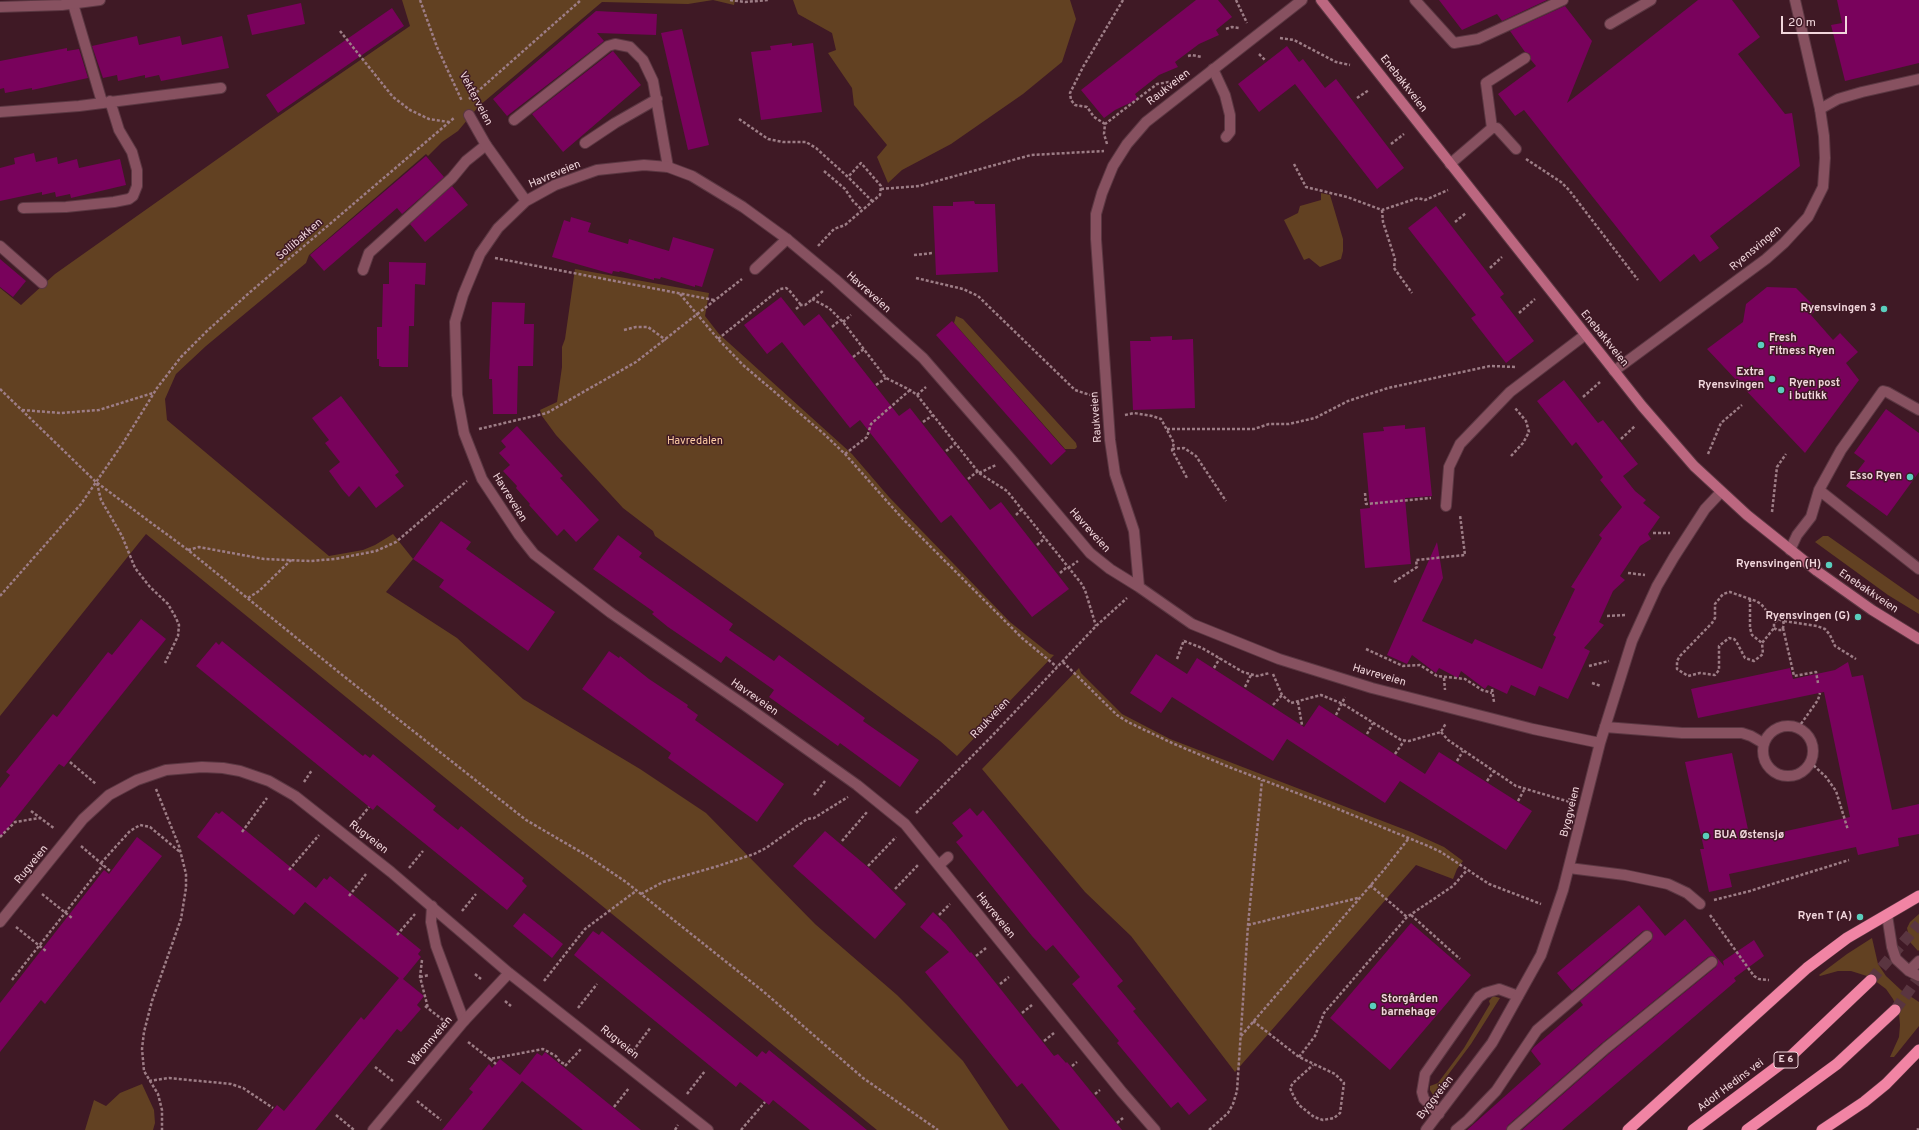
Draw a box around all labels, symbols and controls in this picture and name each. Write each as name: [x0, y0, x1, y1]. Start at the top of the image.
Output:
scale bar: [1783, 8, 1849, 34]
text: 20 m: [1788, 15, 1816, 31]
street label: Enebakkveien: [1377, 53, 1429, 115]
street label: Raukveien: [1145, 67, 1193, 109]
street label: Vekterveien: [455, 70, 495, 128]
street label: Havreveien: [527, 158, 583, 192]
street label: Sollibakken: [274, 216, 326, 264]
street label: Ryensvingen: [1728, 224, 1784, 274]
street label: Havreveien: [843, 270, 893, 316]
place label: Ryensvingen 3: [1801, 302, 1876, 316]
marker: Ryensvingen 3: [1879, 304, 1889, 314]
street label: Enebakkveien: [1577, 308, 1631, 370]
place label: Fresh Fitness Ryen: [1769, 332, 1835, 358]
marker: Fresh Fitness Ryen: [1756, 340, 1766, 350]
place label: Extra Ryensvingen: [1698, 366, 1764, 392]
marker: Extra Ryensvingen: [1767, 374, 1777, 384]
place label: Ryen post i butikk: [1789, 377, 1840, 403]
marker: Ryen post i butikk: [1776, 385, 1786, 395]
street label: Raukveien: [1089, 391, 1105, 443]
park label: Havredalen: [667, 435, 723, 449]
place label: Esso Ryen: [1849, 470, 1902, 484]
street label: Havreveien: [489, 471, 529, 525]
marker: Esso Ryen: [1905, 472, 1915, 482]
street label: Havreveien: [1066, 506, 1112, 556]
place label: Ryensvingen (H): [1736, 558, 1821, 572]
marker: Ryensvingen (H): [1824, 560, 1834, 570]
street label: Enebakkveien: [1836, 567, 1900, 617]
place label: Ryensvingen (G): [1765, 610, 1850, 624]
marker: Ryensvingen (G): [1853, 612, 1863, 622]
street label: Havreveien: [1351, 662, 1407, 690]
street label: Havreveien: [728, 677, 780, 719]
street label: Raukveien: [968, 696, 1014, 742]
street label: Byggveien: [1558, 785, 1584, 839]
street label: Rugveien: [346, 819, 390, 857]
place label: BUA Østensjø: [1714, 829, 1784, 843]
marker: BUA Østensjø: [1701, 831, 1711, 841]
street label: Rugveien: [12, 843, 52, 887]
street label: Havreveien: [973, 890, 1017, 942]
place label: Ryen T (A): [1798, 910, 1852, 924]
marker: Ryen T (A): [1855, 912, 1865, 922]
place label: Storgården barnehage: [1381, 993, 1438, 1019]
marker: Storgården barnehage: [1368, 1001, 1378, 1011]
street label: Våronnveien: [406, 1014, 456, 1070]
street label: Rugveien: [597, 1023, 641, 1063]
road number: E 6: [1774, 1052, 1798, 1068]
street label: Adolf Hedins vei: [1695, 1057, 1767, 1115]
street label: Byggveien: [1415, 1074, 1457, 1122]

